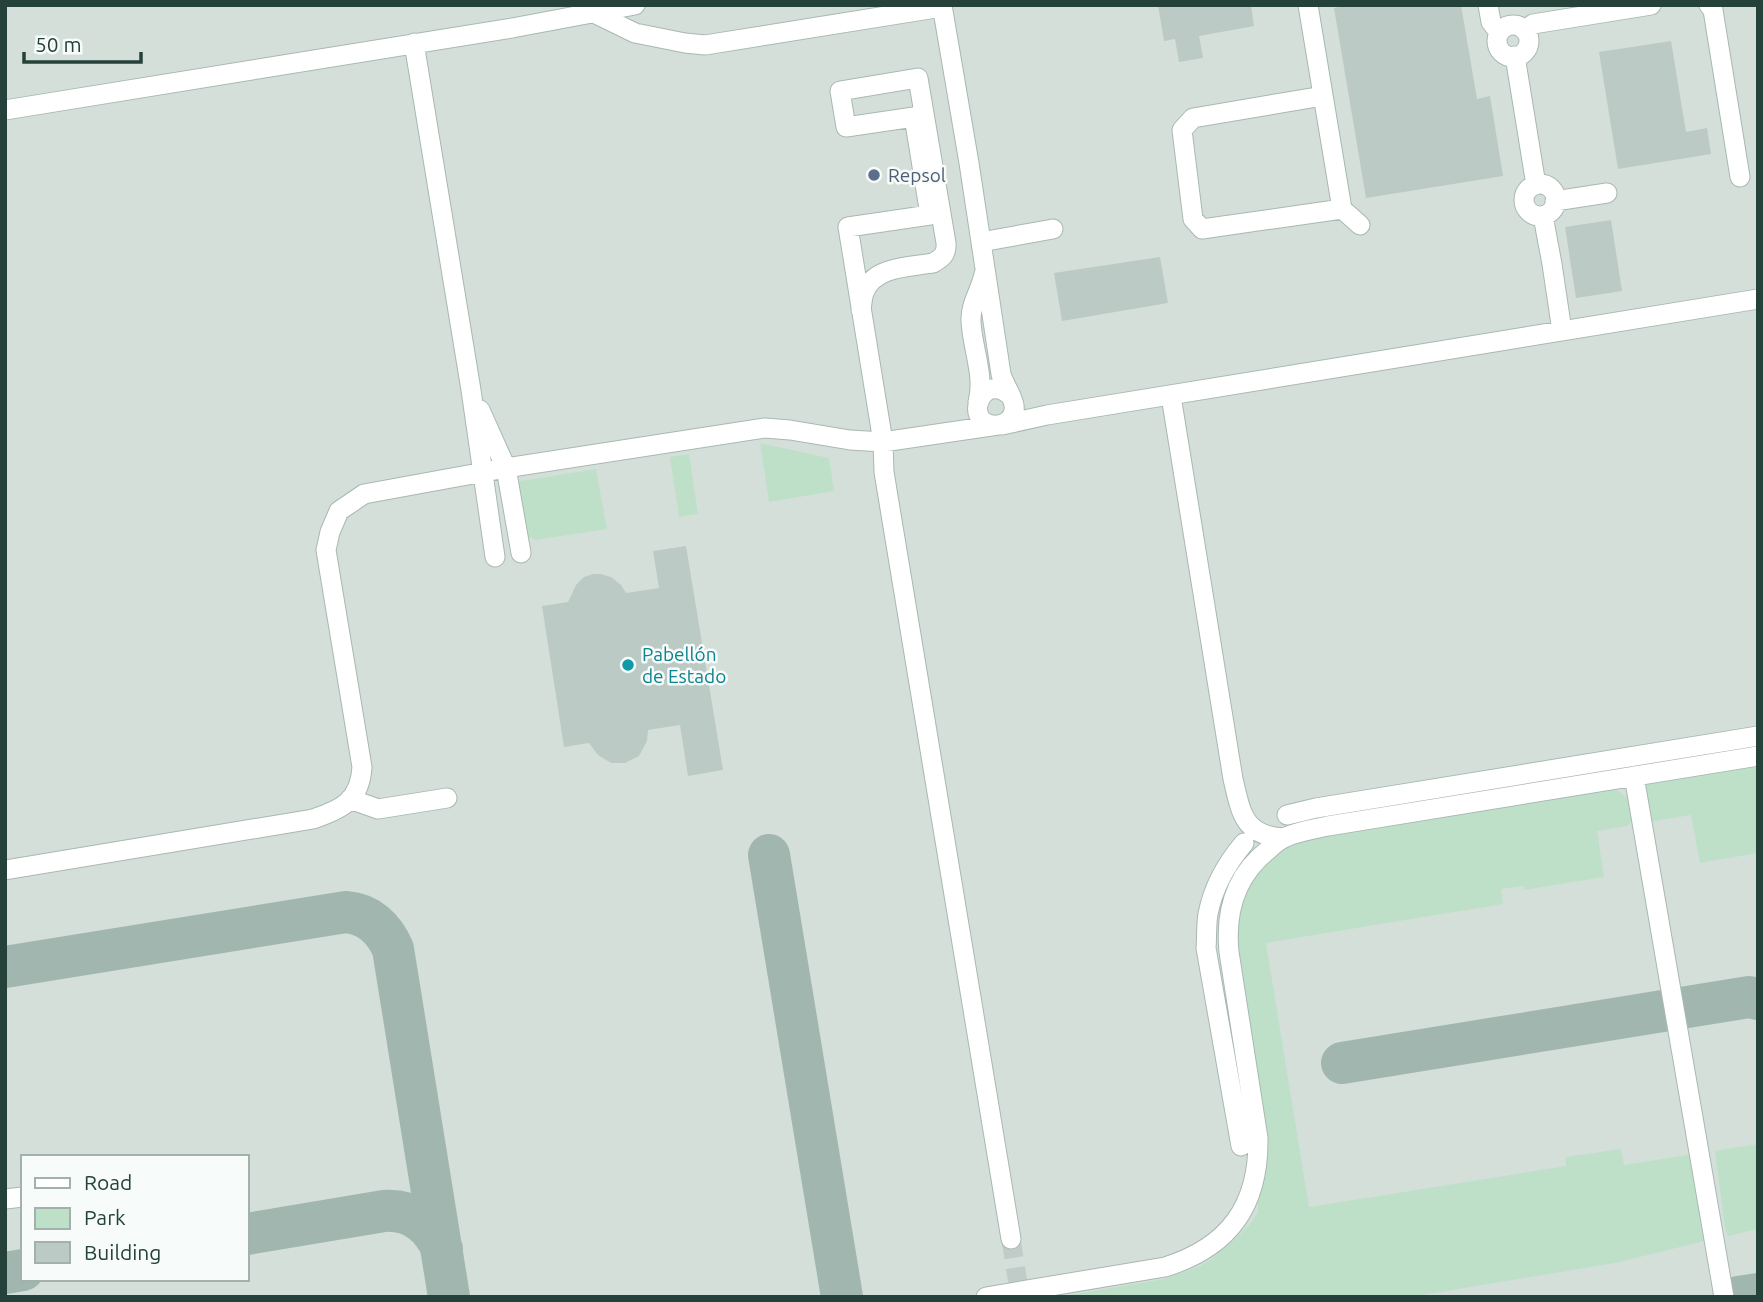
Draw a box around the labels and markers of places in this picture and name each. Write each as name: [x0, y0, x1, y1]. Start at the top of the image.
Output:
place label: Repsol: [888, 164, 946, 186]
marker: Repsol: [866, 167, 882, 183]
place label: Pabellón de Estado: [642, 643, 726, 687]
marker: Pabellón de Estado: [620, 657, 636, 673]

